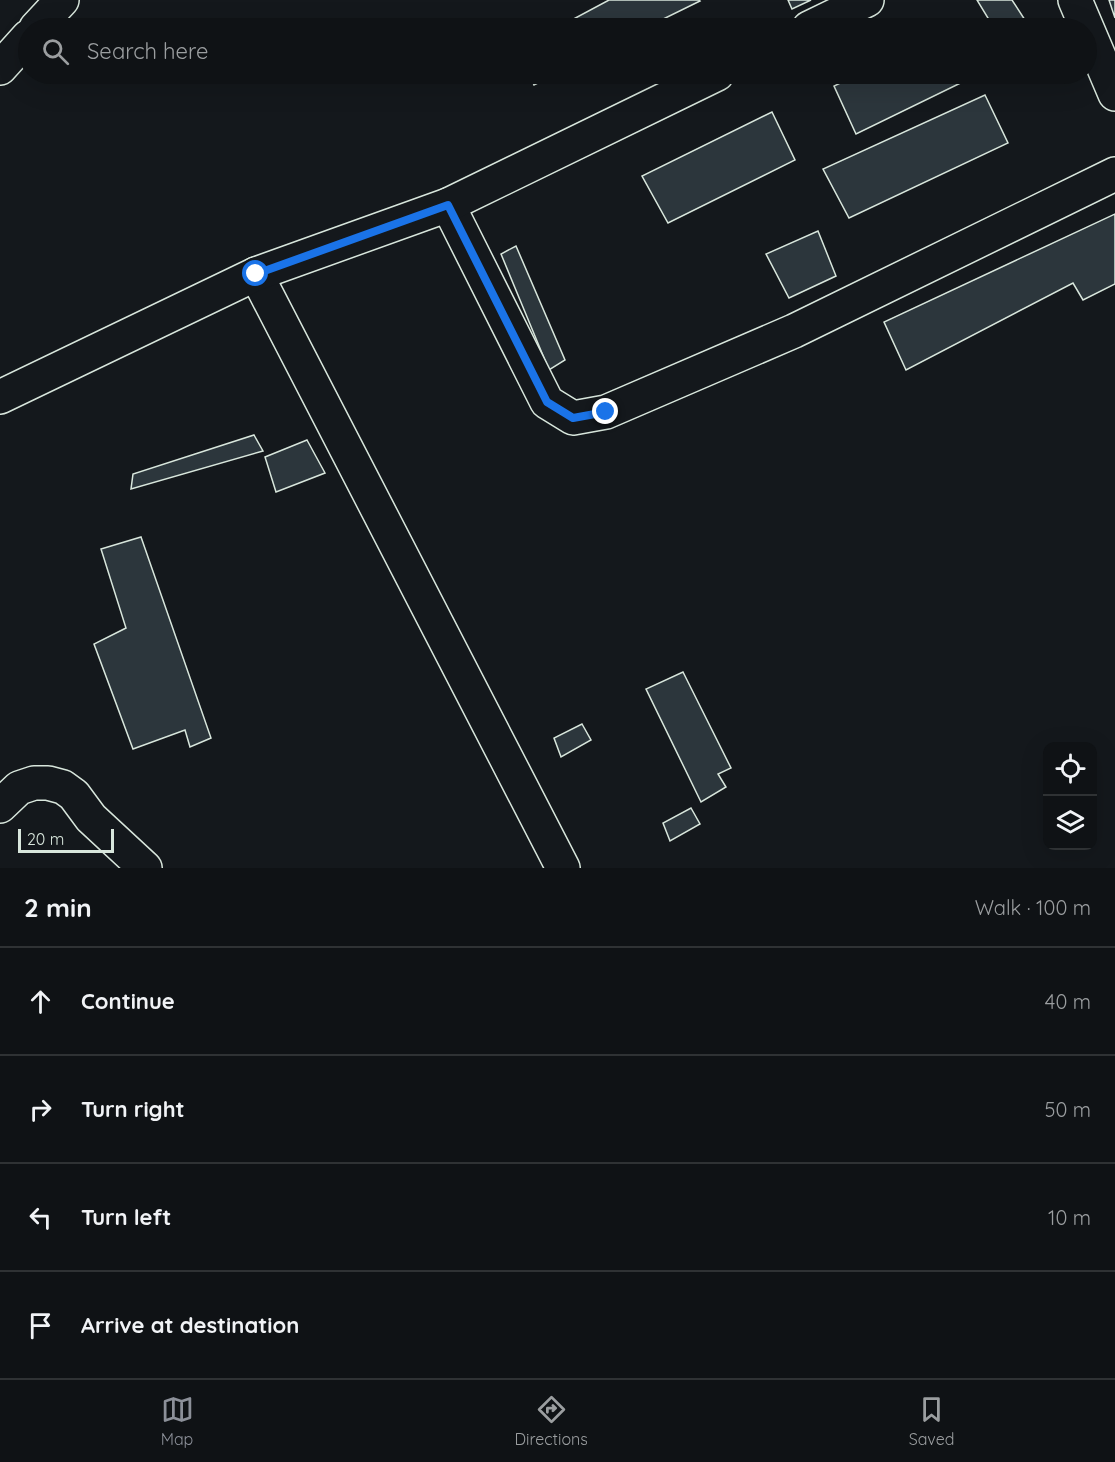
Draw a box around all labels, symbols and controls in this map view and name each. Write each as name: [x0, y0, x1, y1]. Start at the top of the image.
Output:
search box: [18, 18, 1097, 84]
icon: search: [39, 35, 72, 68]
text: Search here: [87, 37, 208, 65]
route start: [242, 260, 268, 286]
route end: [592, 398, 618, 424]
map controls: [1043, 742, 1097, 850]
button: locate: [1043, 742, 1097, 796]
button: layers: [1043, 796, 1097, 850]
scale bar: [18, 826, 114, 854]
text: 20 m: [27, 829, 64, 849]
text: 2 min: [24, 891, 92, 924]
text: Walk · 100 m: [975, 895, 1091, 920]
icon: ahead: [24, 985, 57, 1018]
text: Continue: [81, 987, 175, 1015]
text: 40 m: [1045, 989, 1091, 1014]
icon: right: [24, 1093, 57, 1126]
text: Turn right: [81, 1095, 185, 1123]
text: 50 m: [1045, 1097, 1091, 1122]
icon: left: [24, 1201, 57, 1234]
text: Turn left: [81, 1203, 171, 1231]
text: 10 m: [1048, 1205, 1091, 1230]
icon: arrive: [24, 1309, 57, 1342]
text: Arrive at destination: [81, 1311, 299, 1339]
tab: Map: [161, 1393, 194, 1449]
tab: Directions: [515, 1393, 588, 1449]
tab: Saved: [909, 1393, 954, 1449]

